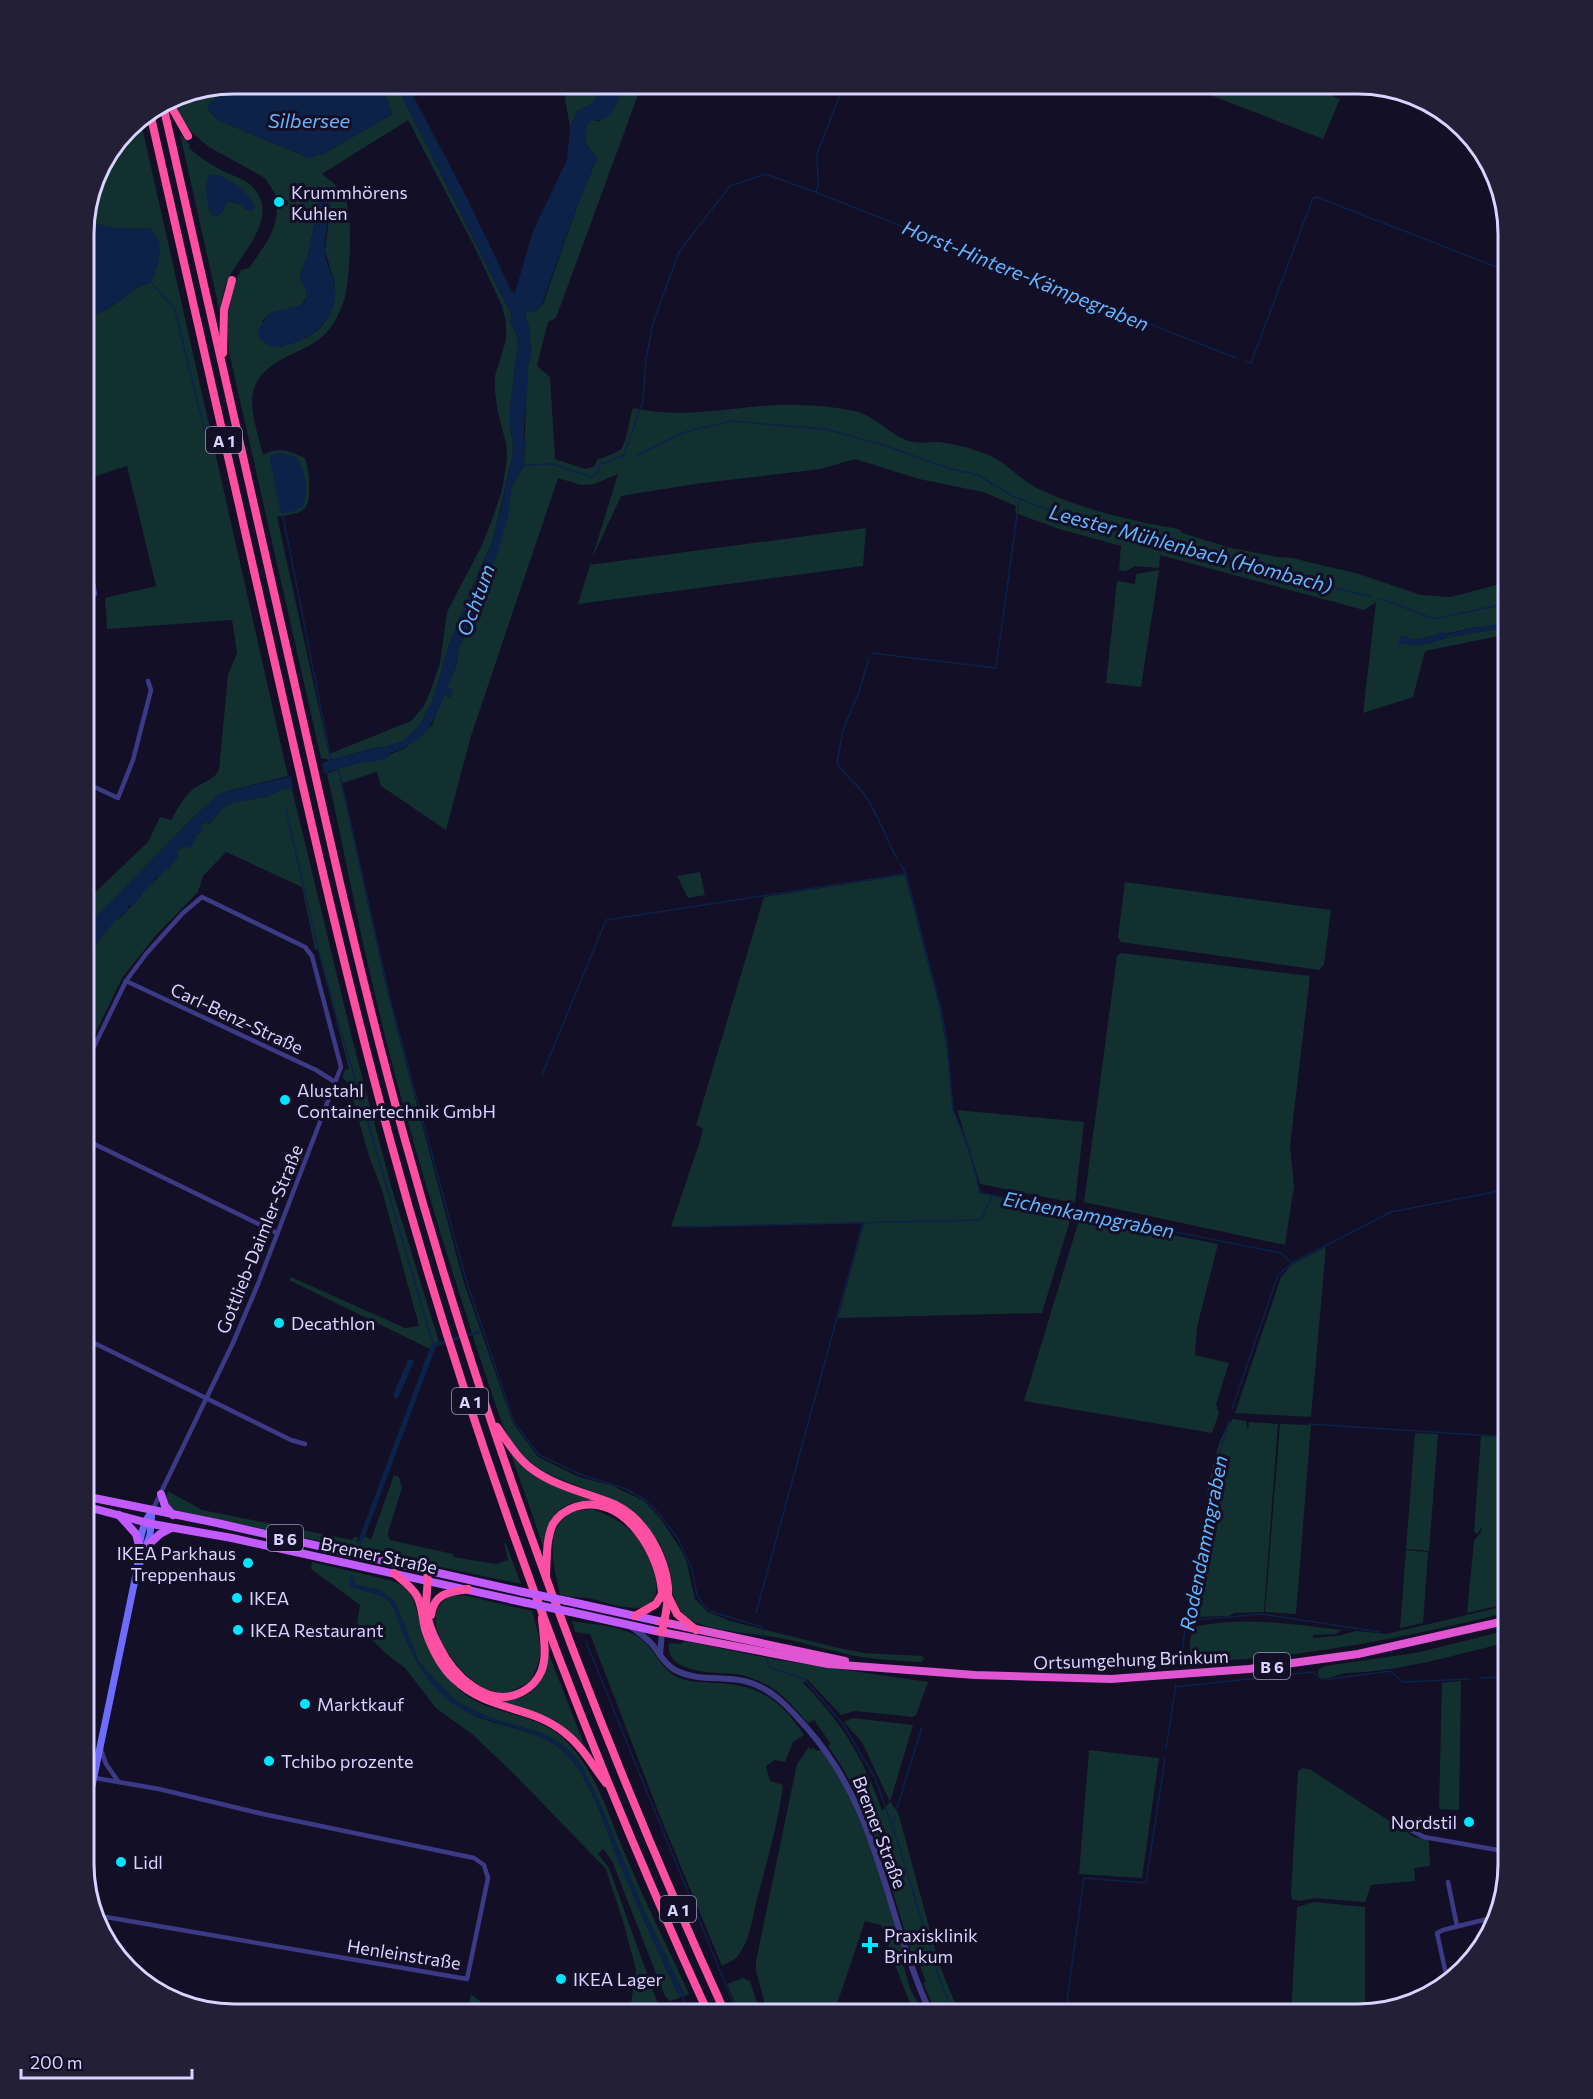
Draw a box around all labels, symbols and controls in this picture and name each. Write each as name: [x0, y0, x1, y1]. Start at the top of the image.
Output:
water label: Silbersee: [268, 108, 351, 132]
place label: Krummhörens Kuhlen: [291, 181, 408, 224]
marker: Krummhörens Kuhlen: [272, 195, 286, 209]
water label: Horst-Hintere-Kämpegraben: [899, 214, 1153, 336]
road number: A 1: [206, 427, 242, 453]
water label: Leester Mühlenbach (Hombach): [1047, 499, 1335, 597]
water label: Ochtum: [451, 561, 499, 639]
street label: Carl-Benz-Straße: [167, 978, 307, 1058]
place label: Alustahl Containertechnik GmbH: [297, 1079, 496, 1122]
marker: Alustahl Containertechnik GmbH: [278, 1093, 292, 1107]
street label: Gottlieb-Daimler-Straße: [211, 1141, 307, 1337]
water label: Eichenkampgraben: [1001, 1186, 1177, 1242]
place label: Decathlon: [291, 1312, 375, 1334]
marker: Decathlon: [272, 1316, 286, 1330]
road number: A 1: [452, 1388, 488, 1414]
water label: Rodendammgraben: [1174, 1453, 1232, 1633]
road number: B 6: [267, 1525, 303, 1551]
street label: Bremer Straße: [319, 1532, 439, 1578]
place label: IKEA Parkhaus Treppenhaus: [117, 1542, 236, 1585]
marker: IKEA Parkhaus Treppenhaus: [241, 1556, 255, 1570]
place label: IKEA: [249, 1587, 289, 1609]
marker: IKEA: [230, 1591, 244, 1605]
place label: IKEA Restaurant: [250, 1619, 384, 1641]
marker: IKEA Restaurant: [231, 1623, 245, 1637]
street label: Ortsumgehung Brinkum: [1033, 1645, 1229, 1673]
road number: B 6: [1254, 1653, 1290, 1679]
place label: Marktkauf: [317, 1693, 405, 1715]
marker: Marktkauf: [298, 1697, 312, 1711]
place label: Tchibo prozente: [281, 1750, 414, 1772]
marker: Tchibo prozente: [262, 1754, 276, 1768]
street label: Bremer Straße: [849, 1773, 911, 1891]
place label: Nordstil: [1391, 1811, 1457, 1833]
marker: Nordstil: [1462, 1815, 1476, 1829]
place label: Lidl: [133, 1851, 163, 1873]
marker: Lidl: [114, 1855, 128, 1869]
road number: A 1: [660, 1896, 696, 1922]
place label: Praxisklinik Brinkum: [884, 1924, 978, 1967]
street label: Henleinstraße: [346, 1934, 462, 1974]
marker: Praxisklinik Brinkum: [861, 1936, 879, 1954]
place label: IKEA Lager: [573, 1968, 663, 1990]
marker: IKEA Lager: [554, 1972, 568, 1986]
scale bar: [21, 2042, 192, 2080]
text: 200 m: [30, 2051, 83, 2073]

